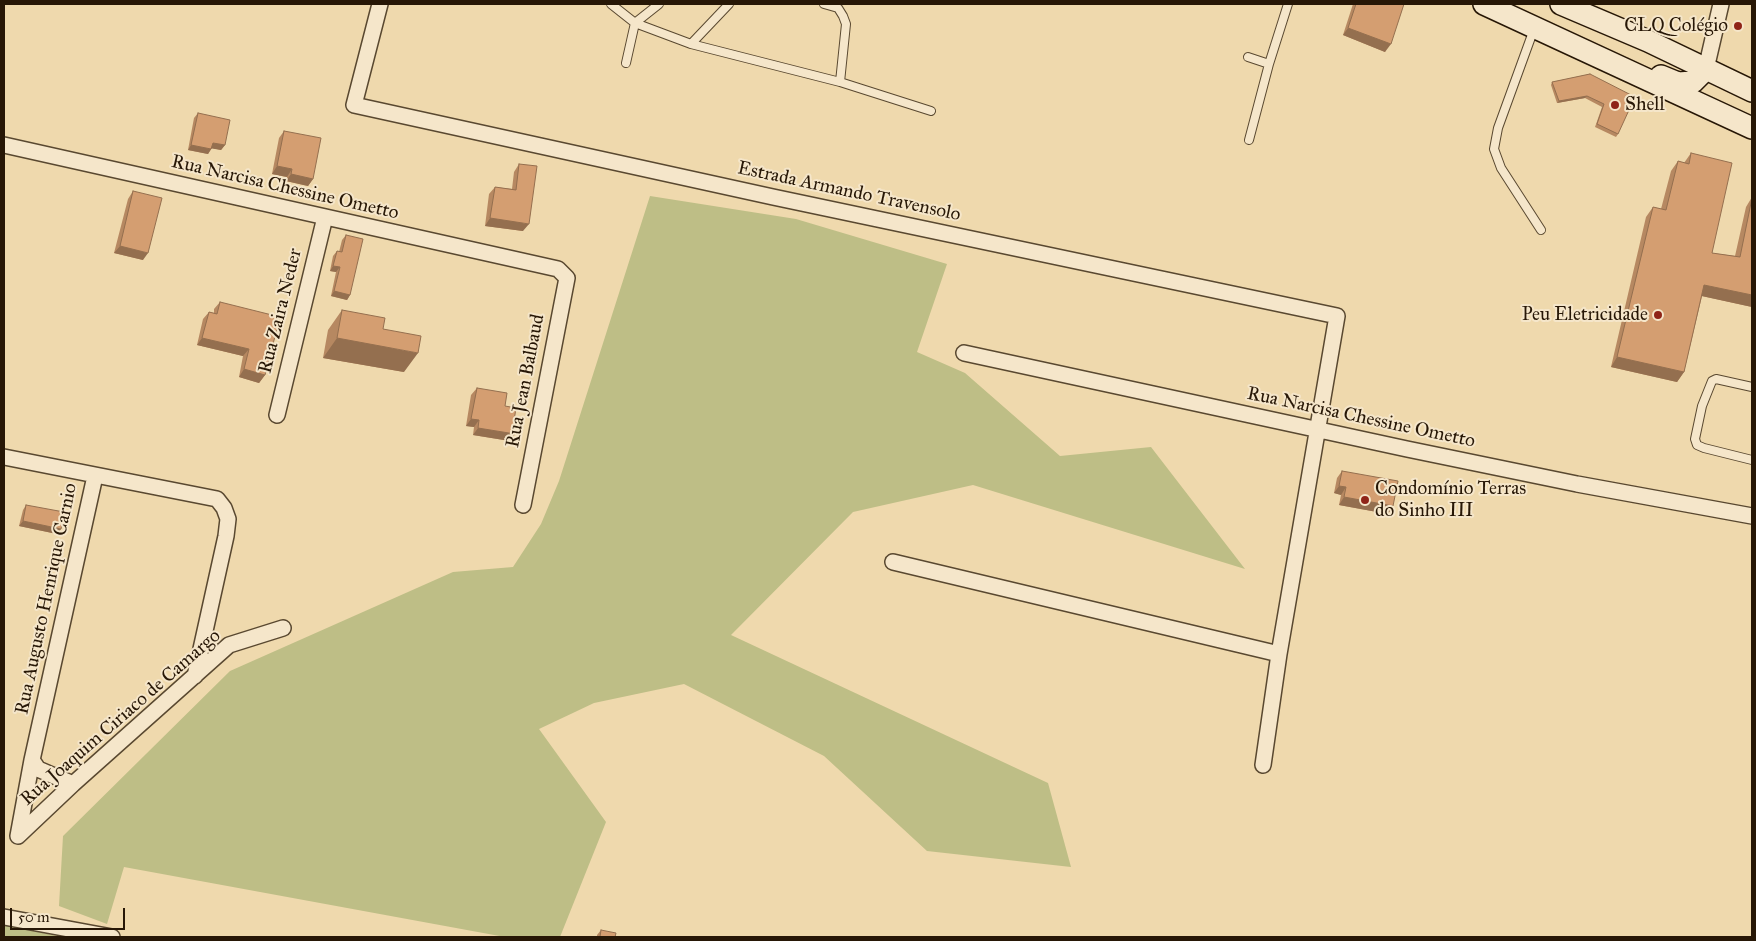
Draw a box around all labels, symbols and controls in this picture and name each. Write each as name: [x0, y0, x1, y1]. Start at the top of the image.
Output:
place label: CLQ Colégio: [1624, 15, 1728, 37]
marker: CLQ Colégio: [1732, 20, 1744, 32]
place label: Shell: [1625, 94, 1665, 116]
marker: Shell: [1609, 99, 1621, 111]
street label: Rua Narcisa Chessine Ometto: [169, 151, 401, 225]
street label: Estrada Armando Travensolo: [735, 157, 963, 227]
street label: Rua Zaira Neder: [254, 246, 308, 376]
place label: Peu Eletricidade: [1522, 304, 1648, 326]
marker: Peu Eletricidade: [1652, 309, 1664, 321]
street label: Rua Jean Balbaud: [502, 312, 550, 450]
street label: Rua Narcisa Chessine Ometto: [1245, 383, 1477, 453]
place label: Condomínio Terras do Sinho III: [1375, 478, 1526, 522]
street label: Rua Augusto Henrique Carnio: [11, 481, 83, 717]
marker: Condomínio Terras do Sinho III: [1359, 494, 1371, 506]
street label: Rua Joaquim Ciriaco de Camargo: [16, 625, 226, 811]
scale bar: [12, 898, 128, 930]
text: 50 m: [18, 908, 50, 926]

